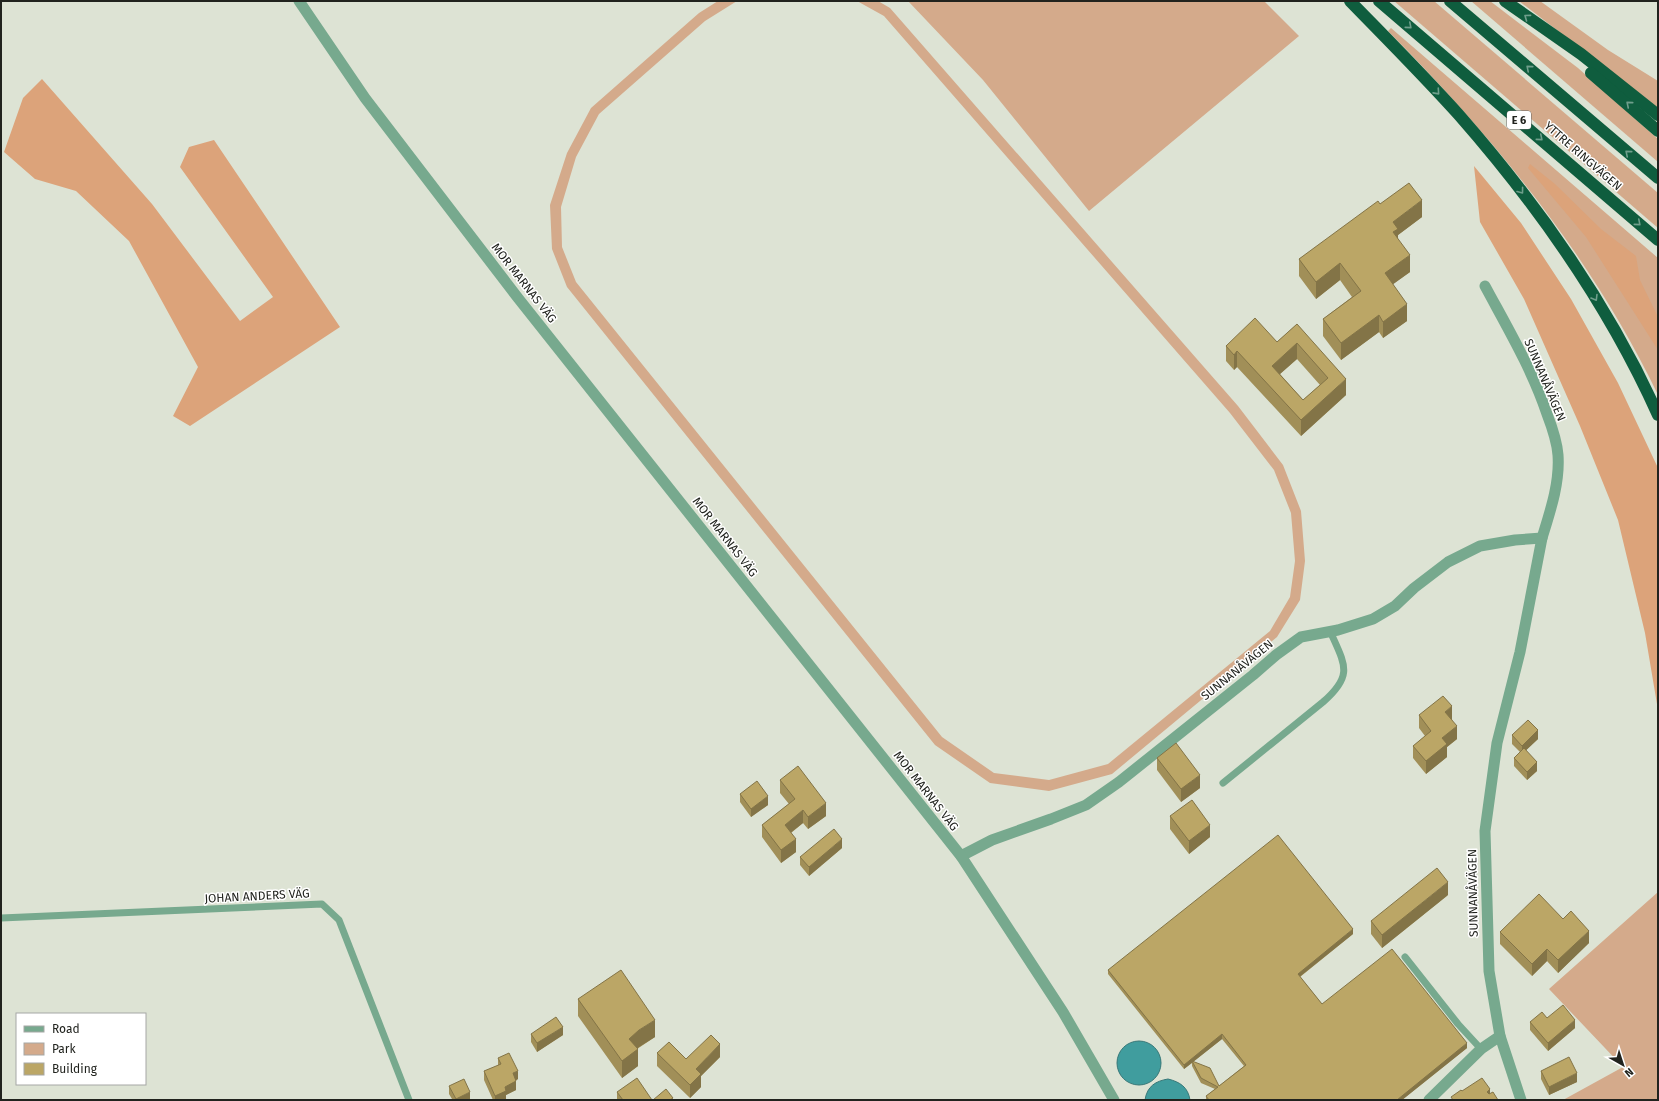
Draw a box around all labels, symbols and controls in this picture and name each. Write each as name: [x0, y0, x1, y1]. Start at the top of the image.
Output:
one-way arrow: [1525, 15, 1532, 22]
one-way arrow: [1404, 22, 1412, 29]
one-way arrow: [1527, 66, 1534, 73]
one-way arrow: [1433, 87, 1440, 95]
one-way arrow: [1626, 102, 1634, 109]
road number: E 6: [1507, 111, 1531, 129]
street label: YTTRE RINGVÄGEN: [1541, 118, 1625, 193]
one-way arrow: [1535, 133, 1542, 140]
one-way arrow: [1626, 150, 1633, 157]
one-way arrow: [1516, 187, 1523, 194]
one-way arrow: [1633, 218, 1641, 226]
street label: MOR MARNAS VÄG: [489, 240, 560, 326]
one-way arrow: [1590, 294, 1597, 301]
street label: SUNNANÅVÄGEN: [1521, 336, 1570, 423]
street label: MOR MARNAS VÄG: [690, 494, 761, 580]
street label: SUNNANÅVÄGEN: [1197, 635, 1276, 703]
street label: MOR MARNAS VÄG: [891, 748, 962, 834]
street label: SUNNANÅVÄGEN: [1463, 849, 1481, 937]
street label: JOHAN ANDERS VÄG: [204, 885, 310, 906]
legend: [16, 1013, 146, 1085]
text: Road: [52, 1022, 80, 1036]
text: Park: [52, 1042, 76, 1056]
north arrow: [1603, 1045, 1643, 1085]
text: Building: [52, 1062, 98, 1076]
text: N: [1622, 1065, 1636, 1080]

